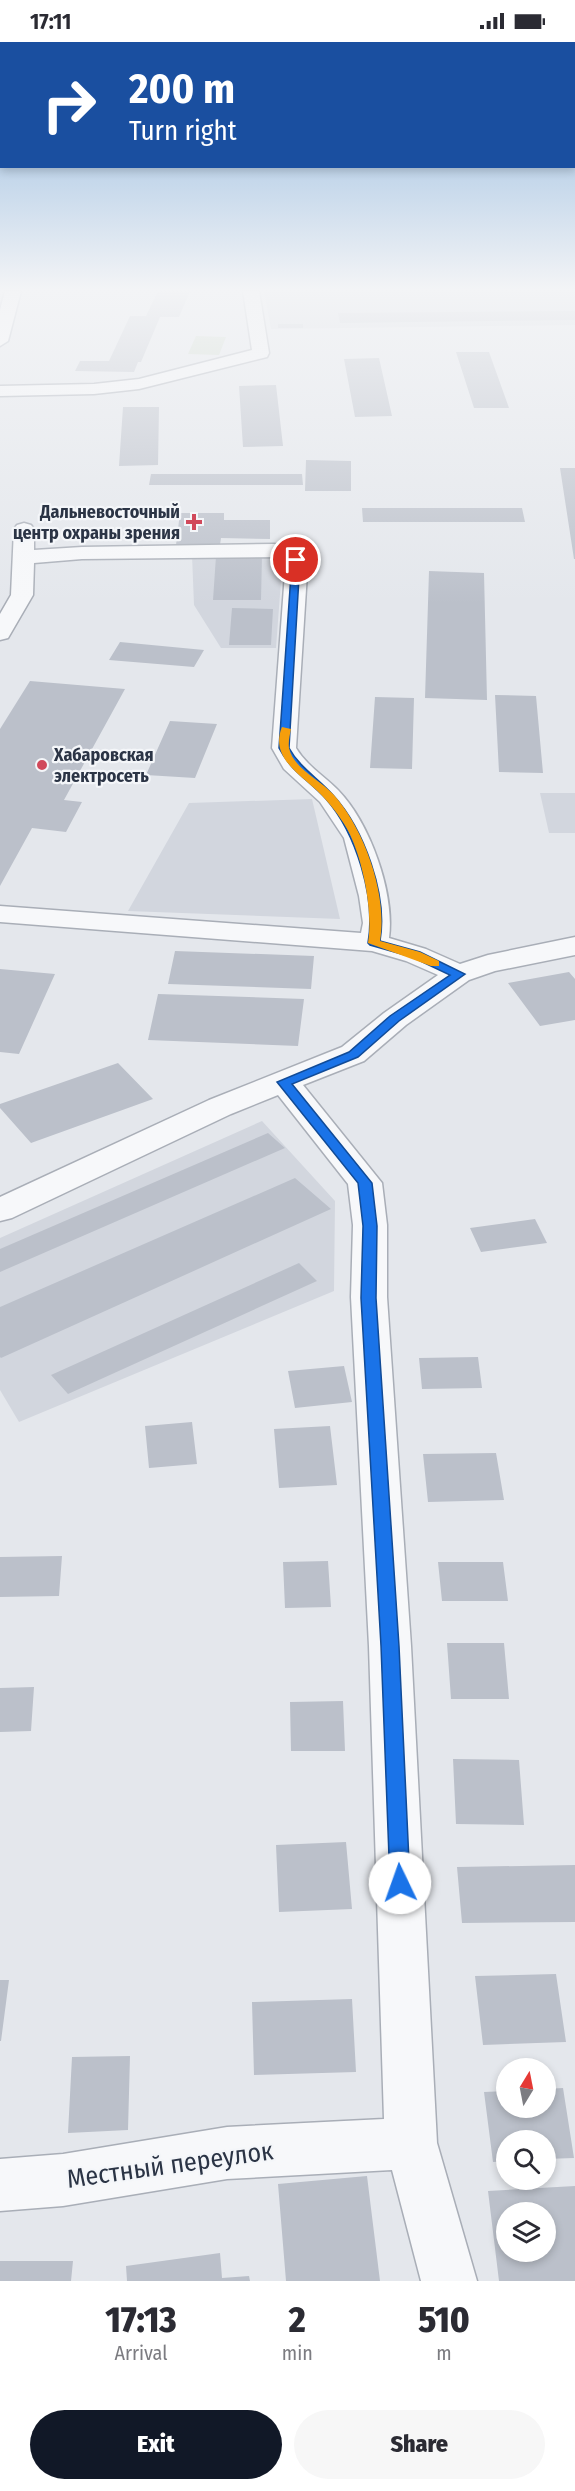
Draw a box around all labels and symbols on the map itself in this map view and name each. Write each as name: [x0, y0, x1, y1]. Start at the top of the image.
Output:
place label: Дальневосточный центр охраны зрения: [13, 501, 180, 544]
marker: Дальневосточный центр охраны зрения: [185, 513, 203, 531]
pin: [270, 534, 321, 585]
place label: Хабаровская электросеть: [53, 744, 154, 787]
marker: Хабаровская электросеть: [35, 758, 49, 772]
position arrow: [368, 1851, 432, 1915]
north arrow: [496, 2058, 556, 2118]
street label: Местный переулок: [65, 2135, 275, 2195]

